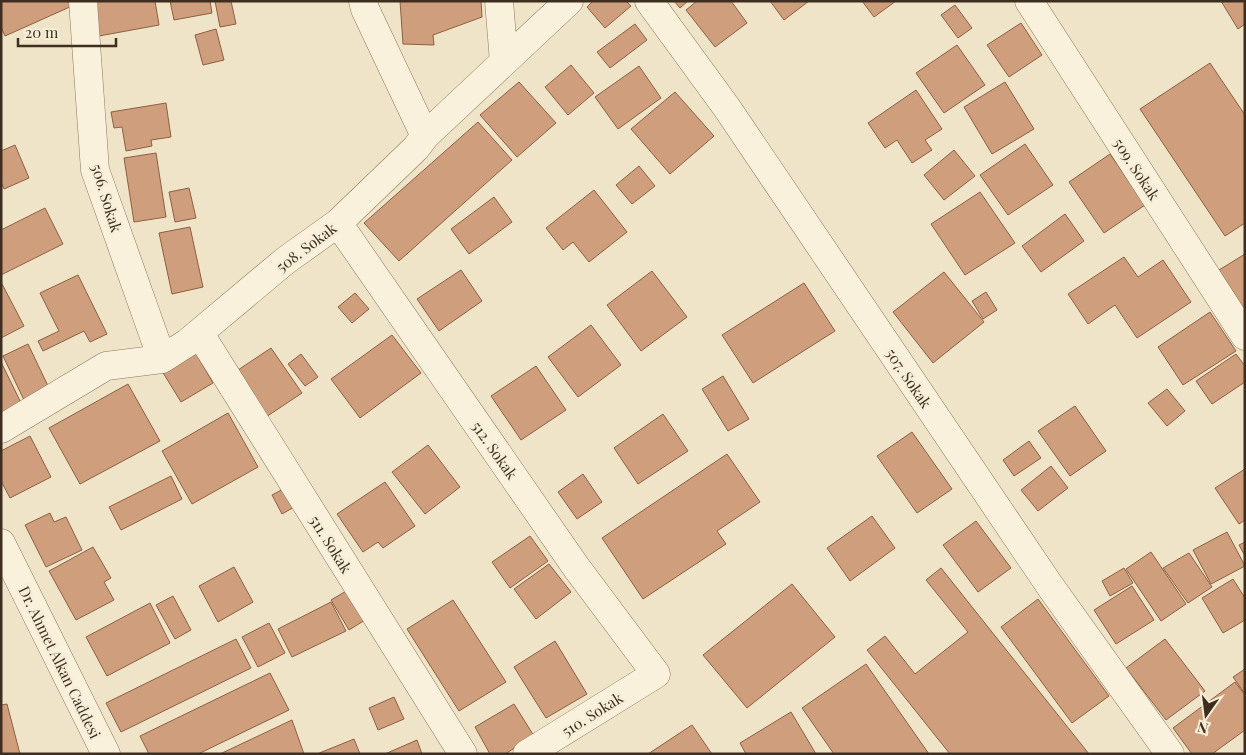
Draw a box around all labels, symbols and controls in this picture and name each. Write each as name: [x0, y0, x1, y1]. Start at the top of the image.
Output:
scale bar: [18, 15, 115, 47]
text: 20 m: [25, 22, 59, 42]
street label: 509. Sokak: [1109, 134, 1165, 205]
street label: 506. Sokak: [87, 161, 127, 235]
street label: 508. Sokak: [272, 217, 341, 276]
street label: 507. Sokak: [882, 344, 937, 413]
street label: 512. Sokak: [468, 417, 523, 484]
street label: 511. Sokak: [305, 511, 357, 577]
street label: Dr. Ahmet Alkan Caddesi: [14, 582, 106, 742]
street label: 510. Sokak: [558, 687, 627, 741]
north arrow: [1181, 690, 1231, 740]
text: N: [1196, 718, 1210, 739]

